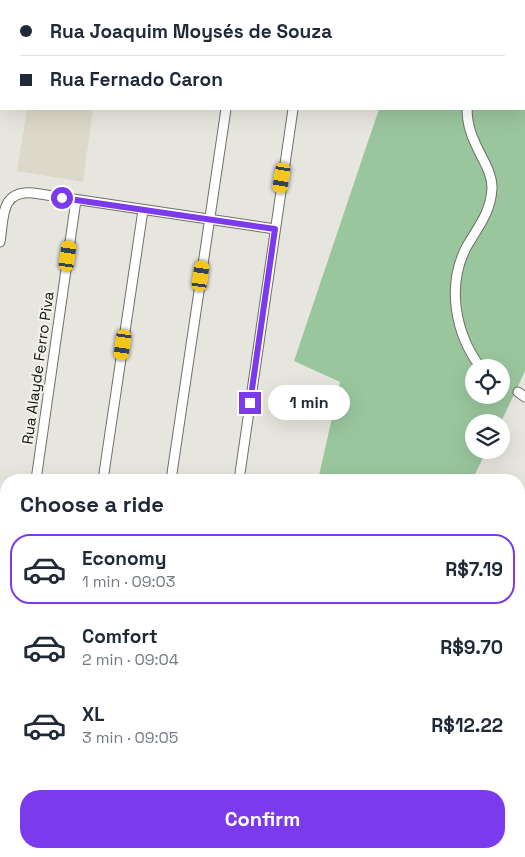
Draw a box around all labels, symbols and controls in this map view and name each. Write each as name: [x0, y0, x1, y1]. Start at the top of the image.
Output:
text: Rua Joaquim Moysés de Souza: [50, 19, 332, 44]
text: Rua Fernado Caron: [50, 67, 223, 92]
car: [272, 162, 291, 194]
route start: [51, 187, 73, 209]
car: [58, 240, 77, 272]
car: [191, 260, 210, 292]
street label: Rua Alayde Ferro Piva: [17, 290, 58, 446]
car: [113, 329, 132, 361]
map controls: [465, 359, 510, 459]
button: locate: [465, 359, 510, 404]
callout: 1 min: [268, 386, 350, 420]
route end: [239, 392, 261, 414]
text: 1 min: [289, 392, 329, 413]
button: layers: [465, 414, 510, 459]
text: Choose a ride: [20, 490, 164, 518]
text: Economy: [82, 546, 166, 571]
icon: car: [22, 547, 67, 592]
text: R$7.19: [445, 557, 503, 582]
text: 1 min · 09:03: [82, 571, 176, 592]
text: Comfort: [82, 624, 158, 649]
icon: car: [22, 625, 67, 670]
text: R$9.70: [440, 635, 503, 660]
text: 2 min · 09:04: [82, 649, 179, 670]
text: XL: [82, 702, 105, 727]
icon: car: [22, 703, 67, 748]
text: R$12.22: [431, 713, 503, 738]
text: 3 min · 09:05: [82, 727, 178, 748]
button: Confirm: [20, 790, 505, 848]

